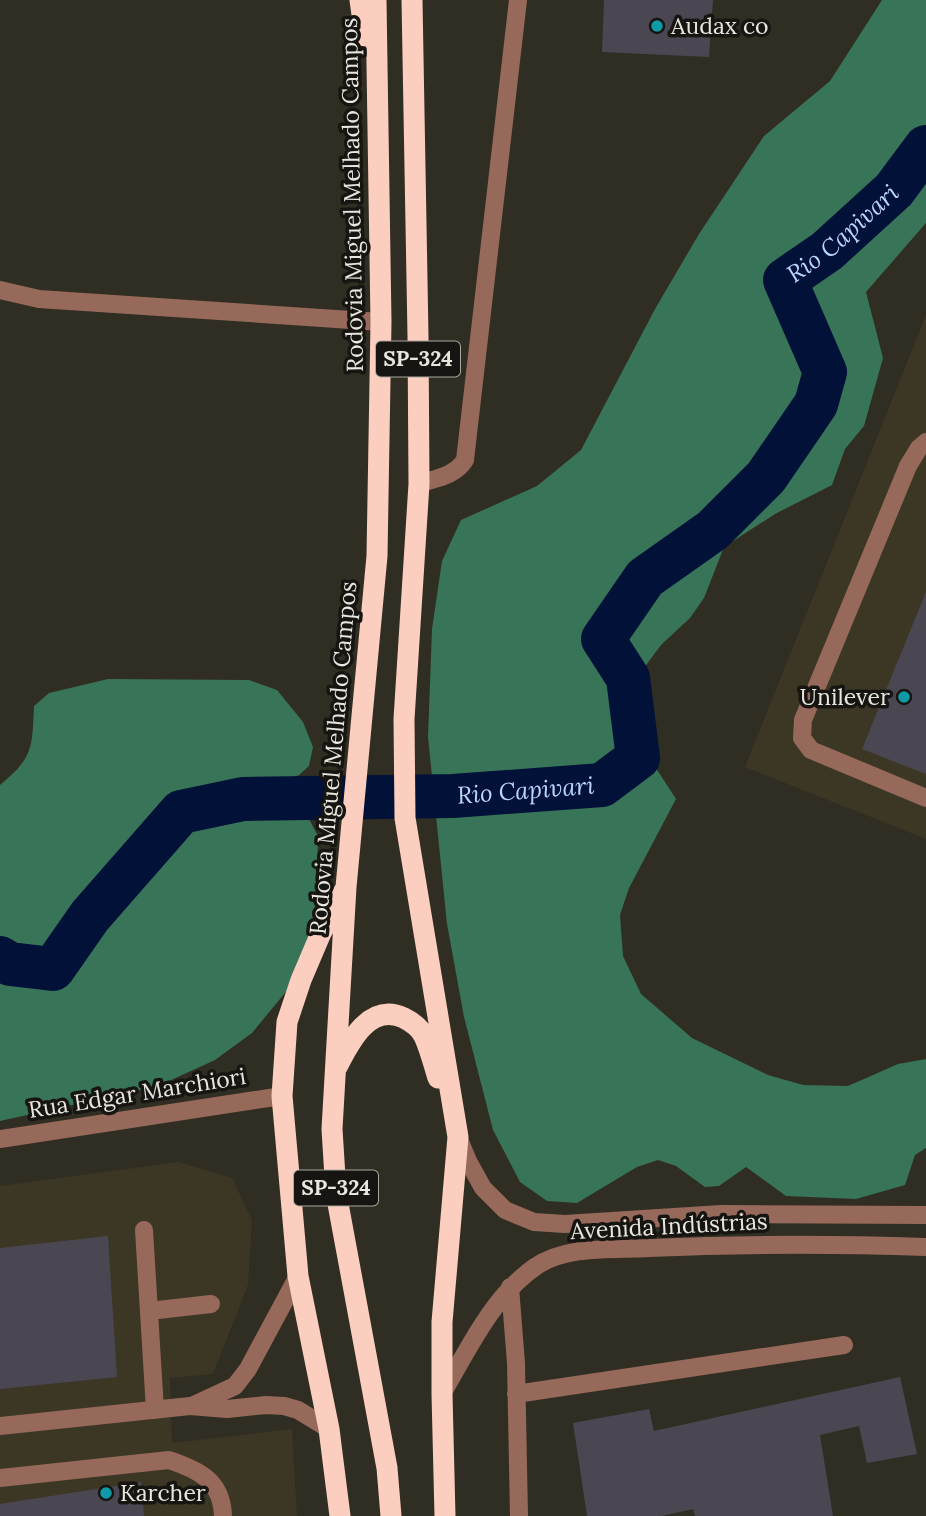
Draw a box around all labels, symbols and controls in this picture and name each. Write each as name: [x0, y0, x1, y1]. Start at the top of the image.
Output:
place label: Audax co: [670, 11, 769, 40]
street label: Rodovia Miguel Melhado Campos: [334, 18, 369, 373]
marker: Audax co: [649, 18, 665, 34]
water label: Rio Capivari: [781, 177, 905, 289]
road number: SP-324: [376, 342, 460, 376]
street label: Rodovia Miguel Melhado Campos: [303, 580, 362, 936]
place label: Unilever: [800, 682, 890, 711]
marker: Unilever: [896, 689, 912, 705]
water label: Rio Capivari: [456, 770, 595, 811]
street label: Rua Edgar Marchiori: [26, 1061, 248, 1124]
road number: SP-324: [294, 1170, 378, 1206]
street label: Avenida Indústrias: [569, 1206, 768, 1245]
place label: Karcher: [120, 1478, 206, 1507]
marker: Karcher: [98, 1485, 114, 1501]

